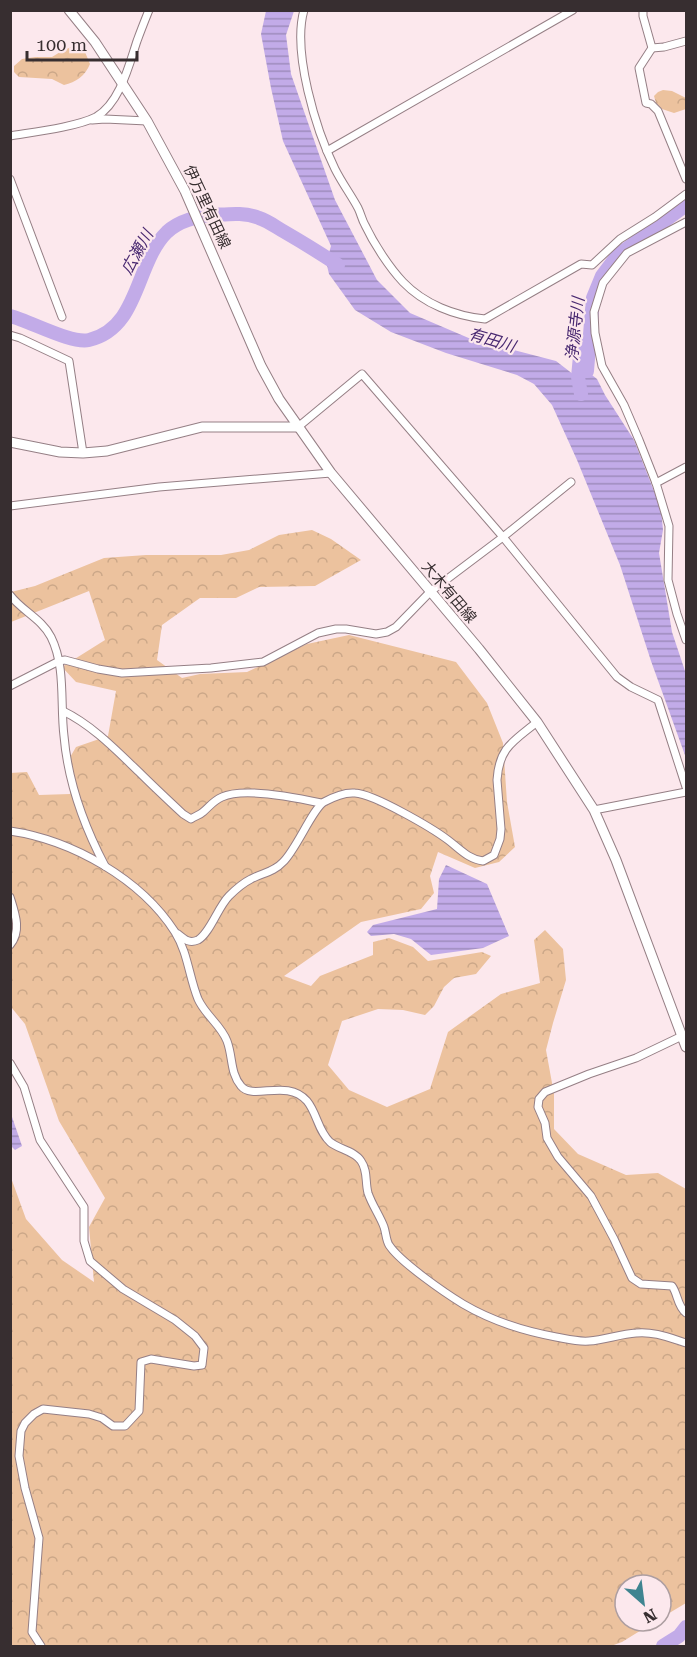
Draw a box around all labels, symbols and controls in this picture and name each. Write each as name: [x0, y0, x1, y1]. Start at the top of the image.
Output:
scale bar: [27, 24, 136, 62]
text: 100 m: [36, 34, 87, 55]
street label: 伊万里有田線: [180, 162, 234, 252]
water label: 広瀬川: [117, 225, 158, 278]
water label: 浄源寺川: [562, 294, 588, 362]
water label: 有田川: [466, 324, 520, 357]
street label: 大木有田線: [418, 557, 480, 627]
north arrow: [613, 1573, 673, 1633]
text: N: [640, 1605, 660, 1627]

